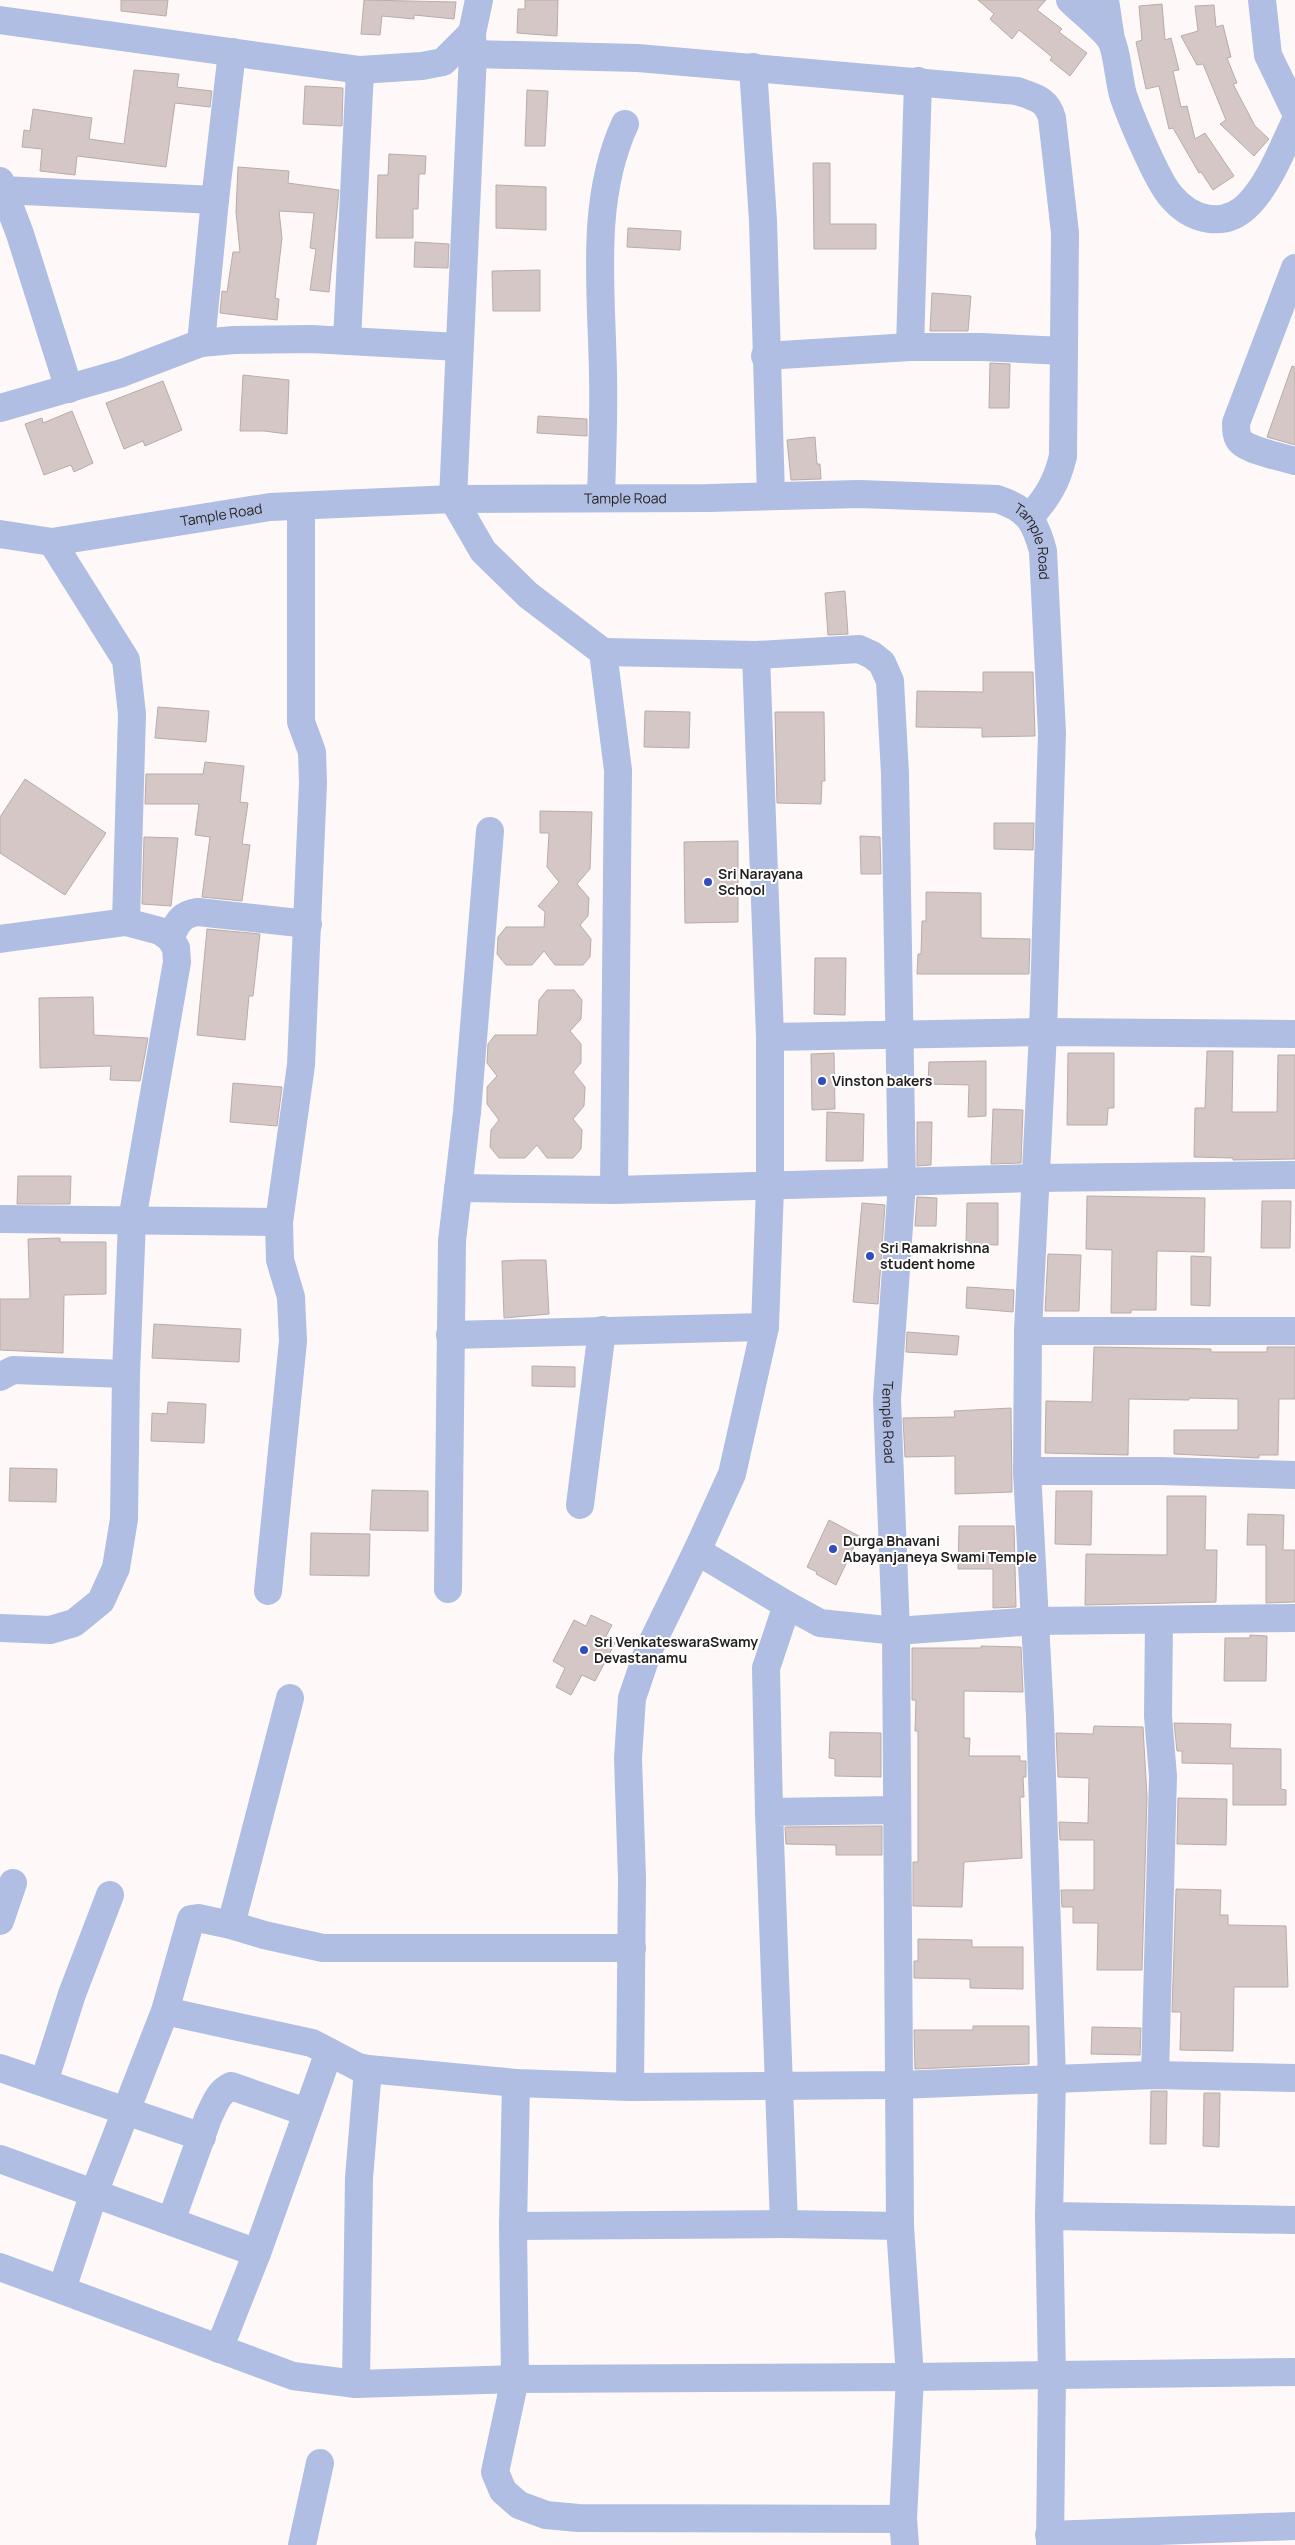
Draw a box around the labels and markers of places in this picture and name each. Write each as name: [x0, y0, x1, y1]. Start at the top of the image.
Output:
place label: Sri Narayana School: [718, 864, 803, 899]
marker: Sri Narayana School: [702, 876, 714, 888]
place label: Vinston bakers: [832, 1071, 933, 1090]
marker: Vinston bakers: [816, 1075, 828, 1087]
place label: Sri Ramakrishna student home: [880, 1238, 990, 1273]
marker: Sri Ramakrishna student home: [864, 1250, 876, 1262]
place label: Durga Bhavani Abayanjaneya Swami Temple: [843, 1531, 1037, 1566]
marker: Durga Bhavani Abayanjaneya Swami Temple: [827, 1543, 839, 1555]
place label: Sri VenkateswaraSwamy Devastanamu: [594, 1632, 758, 1667]
marker: Sri VenkateswaraSwamy Devastanamu: [578, 1644, 590, 1656]

